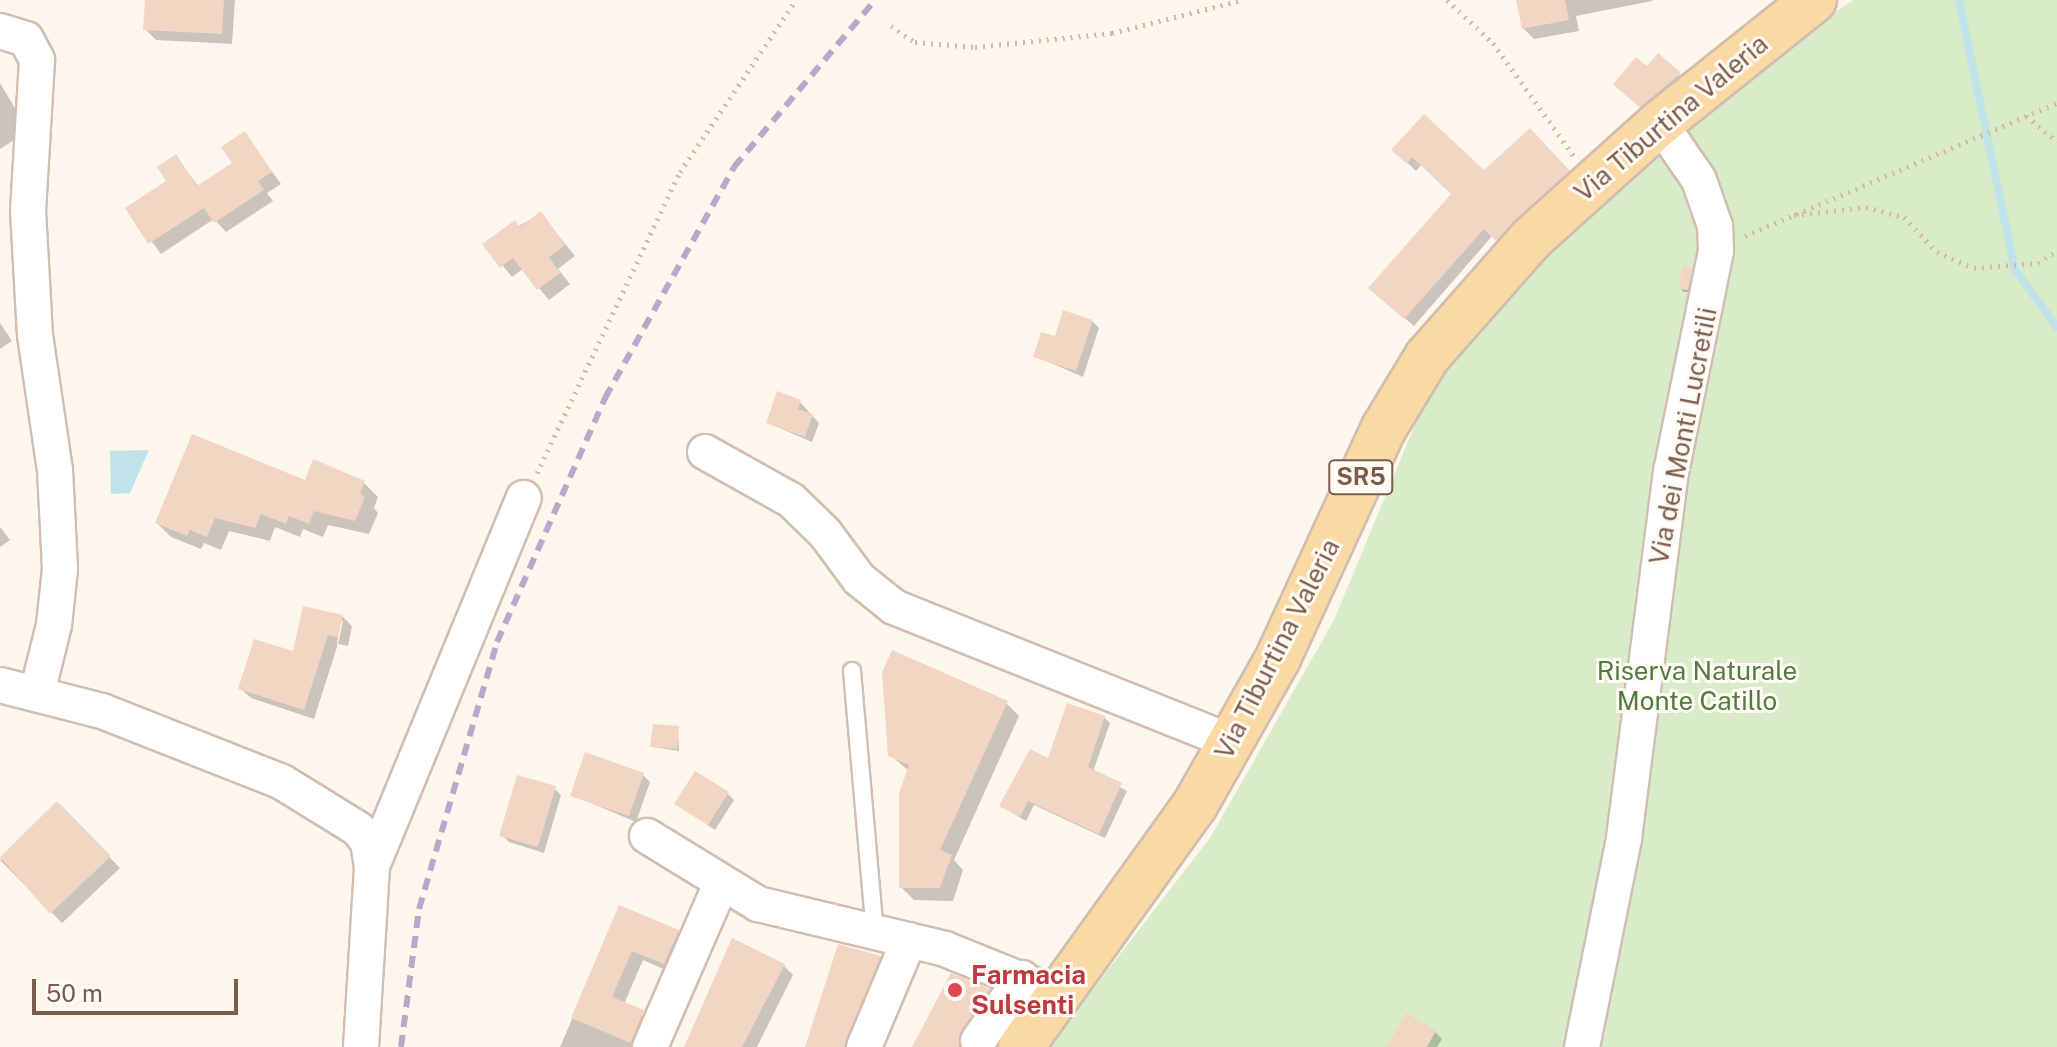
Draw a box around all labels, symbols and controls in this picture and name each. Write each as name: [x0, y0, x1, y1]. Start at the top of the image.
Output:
street label: Via Tiburtina Valeria: [1568, 28, 1774, 208]
street label: Via dei Monti Lucretili: [1643, 305, 1723, 567]
road number: SR5: [1327, 457, 1395, 497]
street label: Via Tiburtina Valeria: [1208, 534, 1346, 764]
park label: Riserva Naturale Monte Catillo: [1597, 655, 1797, 716]
place label: Farmacia Sulsenti: [971, 959, 1086, 1020]
scale bar: [36, 963, 242, 1013]
text: 50 m: [46, 979, 103, 1007]
marker: Farmacia Sulsenti: [946, 981, 964, 999]

